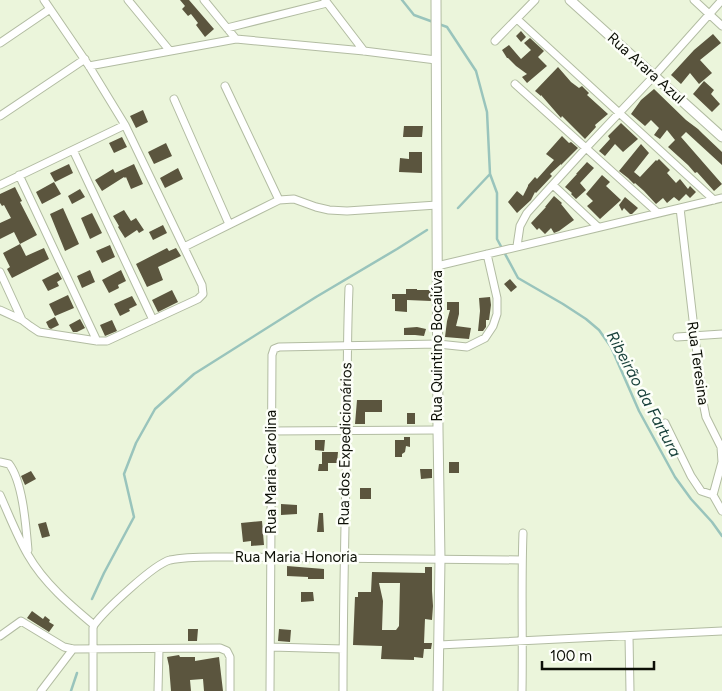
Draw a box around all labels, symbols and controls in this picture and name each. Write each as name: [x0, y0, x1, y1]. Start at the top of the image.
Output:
street label: Rua Arara Azul: [604, 29, 688, 107]
street label: Rua Quintino Bocaiúva: [428, 270, 446, 422]
street label: Rua Teresina: [683, 320, 713, 406]
water label: Ribeirão da Fartura: [603, 328, 685, 460]
street label: Rua dos Expedicionários: [335, 362, 355, 526]
street label: Rua Maria Carolina: [262, 410, 280, 534]
street label: Rua Maria Honoria: [235, 548, 357, 566]
scale bar: [542, 638, 654, 670]
text: 100 m: [550, 647, 592, 665]

